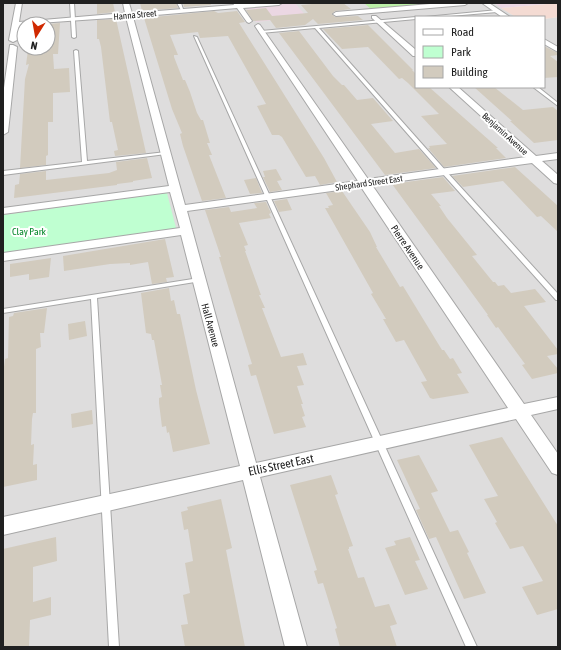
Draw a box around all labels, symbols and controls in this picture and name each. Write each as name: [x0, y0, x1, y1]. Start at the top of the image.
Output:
street label: Hanna Street: [113, 8, 157, 22]
north arrow: [16, 16, 56, 56]
legend: [415, 16, 545, 88]
text: Road: [451, 25, 474, 39]
text: N: [30, 39, 38, 52]
text: Park: [451, 45, 472, 59]
text: Building: [451, 65, 489, 79]
street label: Benjamin Avenue: [480, 111, 530, 157]
street label: Shephard Street East: [335, 173, 404, 193]
street label: Pierre Avenue: [389, 223, 427, 272]
park label: Clay Park: [12, 226, 47, 237]
street label: Hall Avenue: [199, 302, 222, 349]
street label: Ellis Street East: [247, 451, 315, 479]

